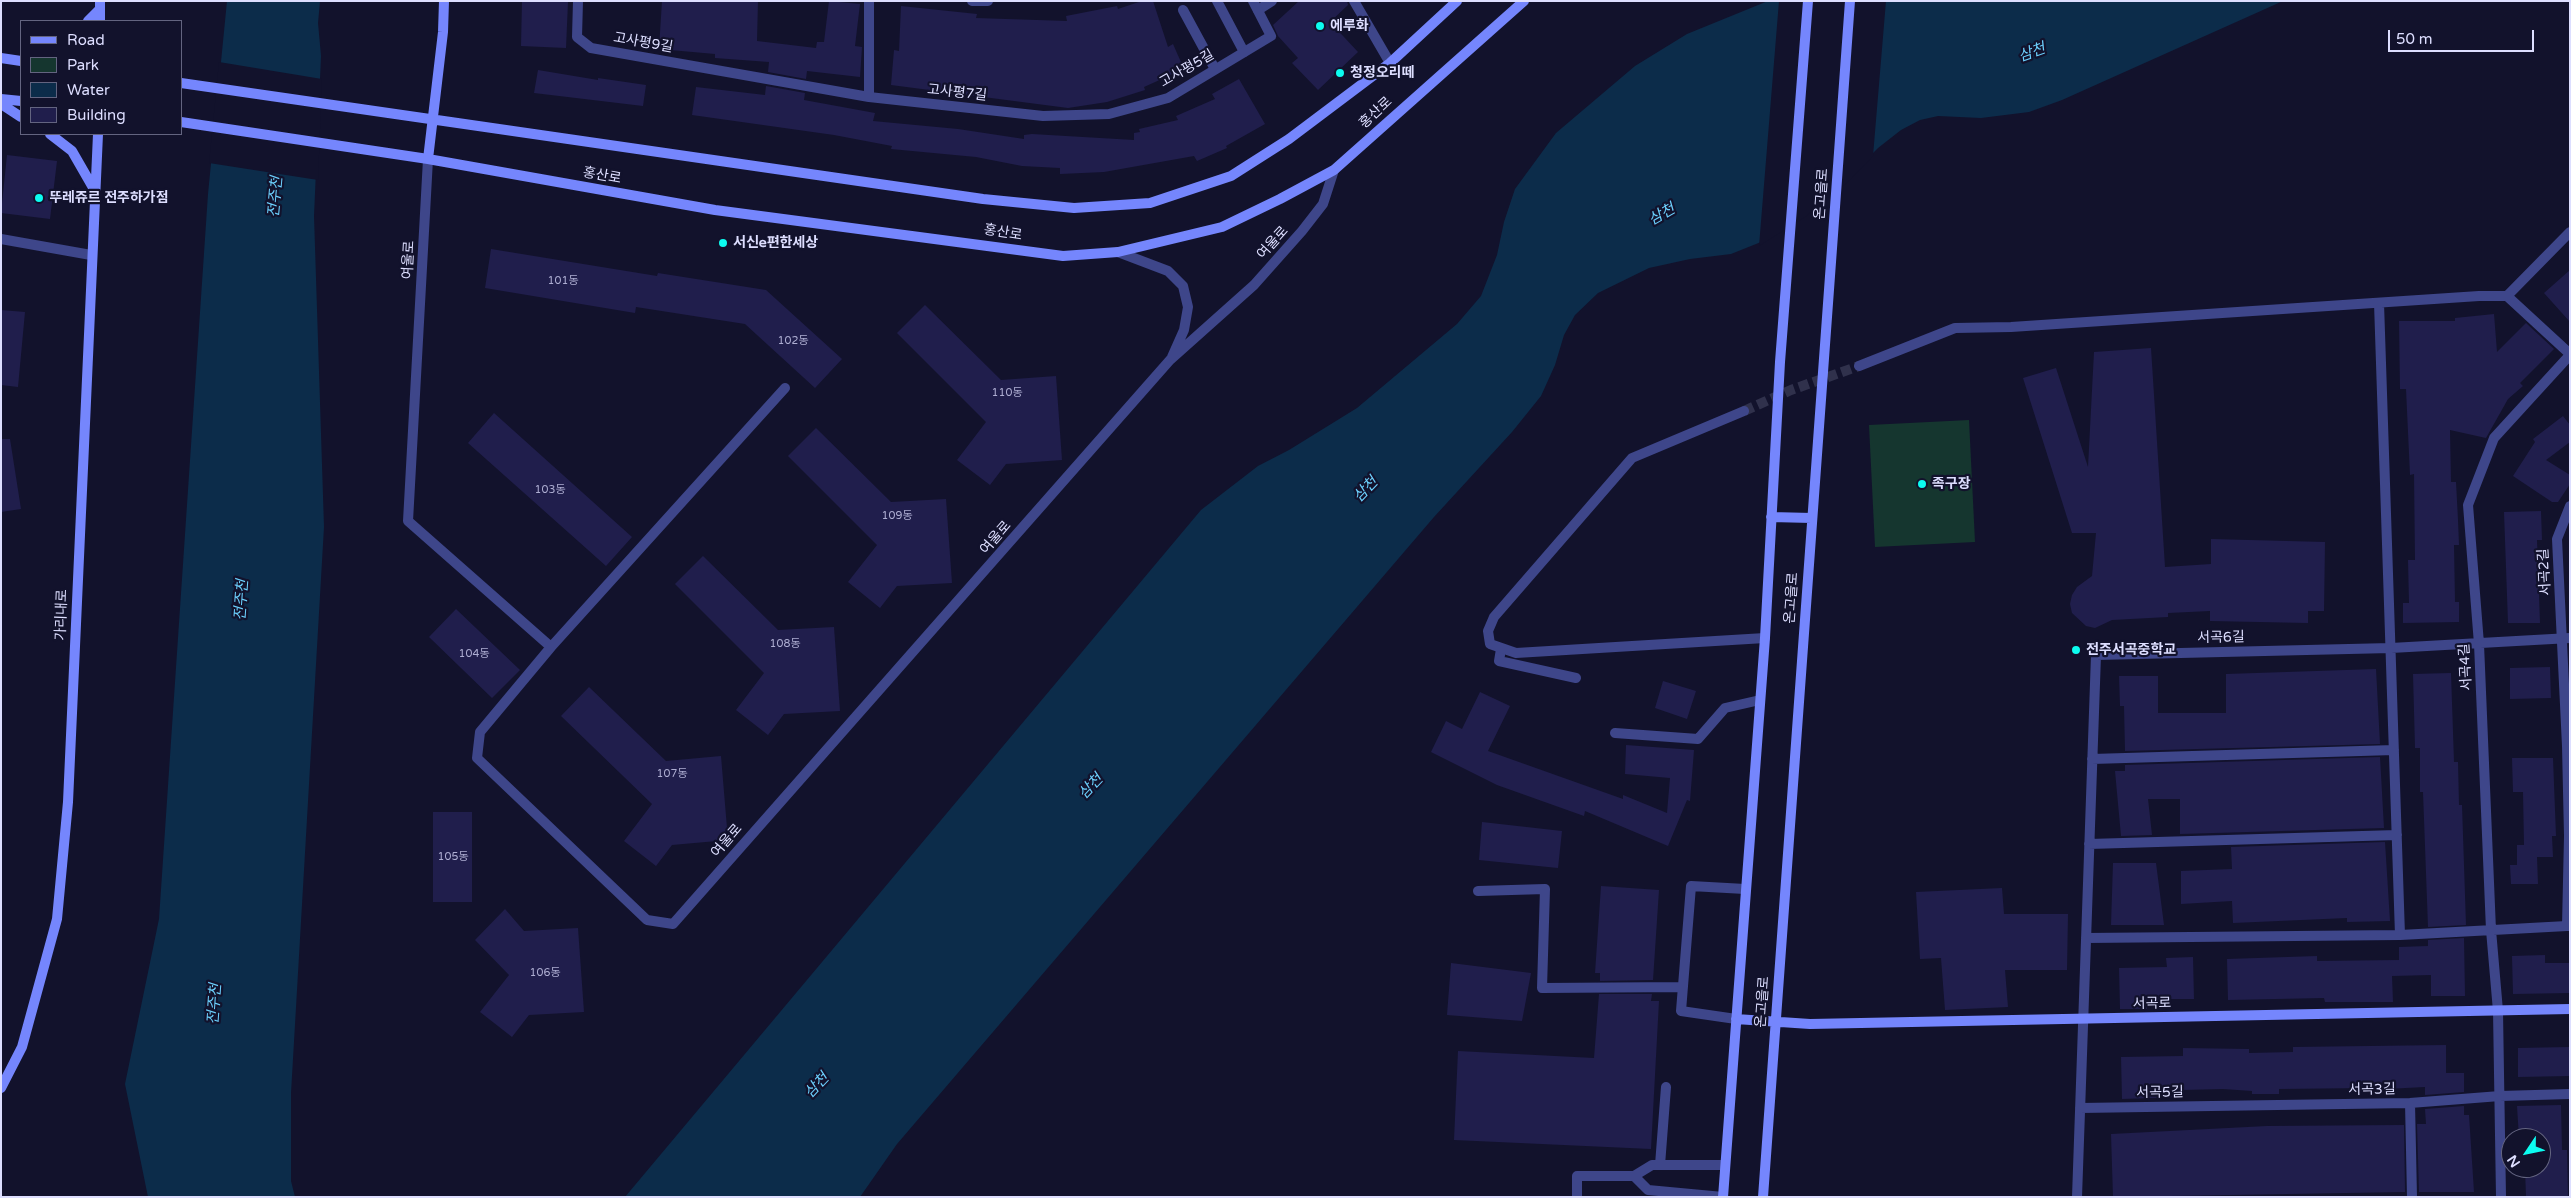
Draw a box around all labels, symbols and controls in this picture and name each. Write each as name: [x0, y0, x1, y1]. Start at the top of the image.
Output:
place label: 에루화: [1330, 18, 1369, 34]
legend: [20, 20, 182, 135]
marker: 에루화: [1314, 20, 1326, 32]
scale bar: [2391, 20, 2537, 52]
street label: 고사평9길: [612, 29, 674, 57]
text: 50 m: [2396, 30, 2433, 48]
text: Road: [67, 31, 105, 49]
water label: 삼천: [2016, 40, 2048, 66]
street label: 고사평5길: [1157, 47, 1217, 91]
text: Park: [67, 56, 99, 74]
place label: 청정오리떼: [1350, 65, 1414, 81]
marker: 청정오리떼: [1334, 67, 1346, 79]
text: Water: [67, 81, 110, 99]
street label: 고사평7길: [926, 81, 988, 105]
street label: 홍산로: [1356, 94, 1396, 132]
text: Building: [67, 106, 126, 124]
street label: 홍산로: [582, 164, 622, 188]
street label: 온고을로: [1812, 168, 1832, 220]
water label: 전주천: [265, 176, 287, 218]
place label: 뚜레쥬르 전주하가점: [49, 190, 169, 206]
marker: 뚜레쥬르 전주하가점: [33, 192, 45, 204]
water label: 삼천: [1646, 200, 1678, 230]
street label: 홍산로: [983, 222, 1023, 244]
street label: 여울로: [1254, 223, 1292, 263]
place label: 서신e편한세상: [733, 235, 818, 251]
marker: 서신e편한세상: [717, 237, 729, 249]
street label: 여울로: [400, 240, 418, 280]
house number: 101동: [548, 274, 578, 288]
house number: 102동: [778, 334, 808, 348]
house number: 110동: [992, 386, 1022, 400]
water label: 삼천: [1350, 474, 1382, 506]
place label: 족구장: [1932, 476, 1971, 492]
marker: 족구장: [1916, 478, 1928, 490]
house number: 103동: [535, 483, 565, 497]
house number: 109동: [882, 509, 912, 523]
street label: 여울로: [977, 518, 1015, 558]
street label: 서곡2길: [2535, 548, 2555, 596]
street label: 온고을로: [1782, 572, 1802, 624]
water label: 전주천: [232, 579, 252, 621]
street label: 가리내로: [53, 589, 71, 641]
street label: 서곡6길: [2197, 629, 2245, 647]
house number: 108동: [770, 637, 800, 651]
place label: 전주서곡중학교: [2086, 642, 2176, 658]
street label: 서곡4길: [2456, 643, 2476, 691]
marker: 전주서곡중학교: [2070, 644, 2082, 656]
house number: 104동: [459, 647, 489, 661]
house number: 107동: [657, 767, 687, 781]
water label: 삼천: [1075, 771, 1107, 803]
street label: 여울로: [708, 821, 746, 861]
house number: 105동: [438, 850, 468, 864]
house number: 106동: [530, 966, 560, 980]
street label: 온고을로: [1753, 976, 1773, 1028]
water label: 전주천: [205, 983, 225, 1025]
street label: 서곡로: [2133, 995, 2171, 1013]
water label: 삼천: [801, 1070, 833, 1102]
street label: 서곡3길: [2348, 1081, 2396, 1099]
street label: 서곡5길: [2136, 1084, 2184, 1102]
north arrow: [2501, 1128, 2551, 1178]
text: N: [2504, 1152, 2524, 1171]

